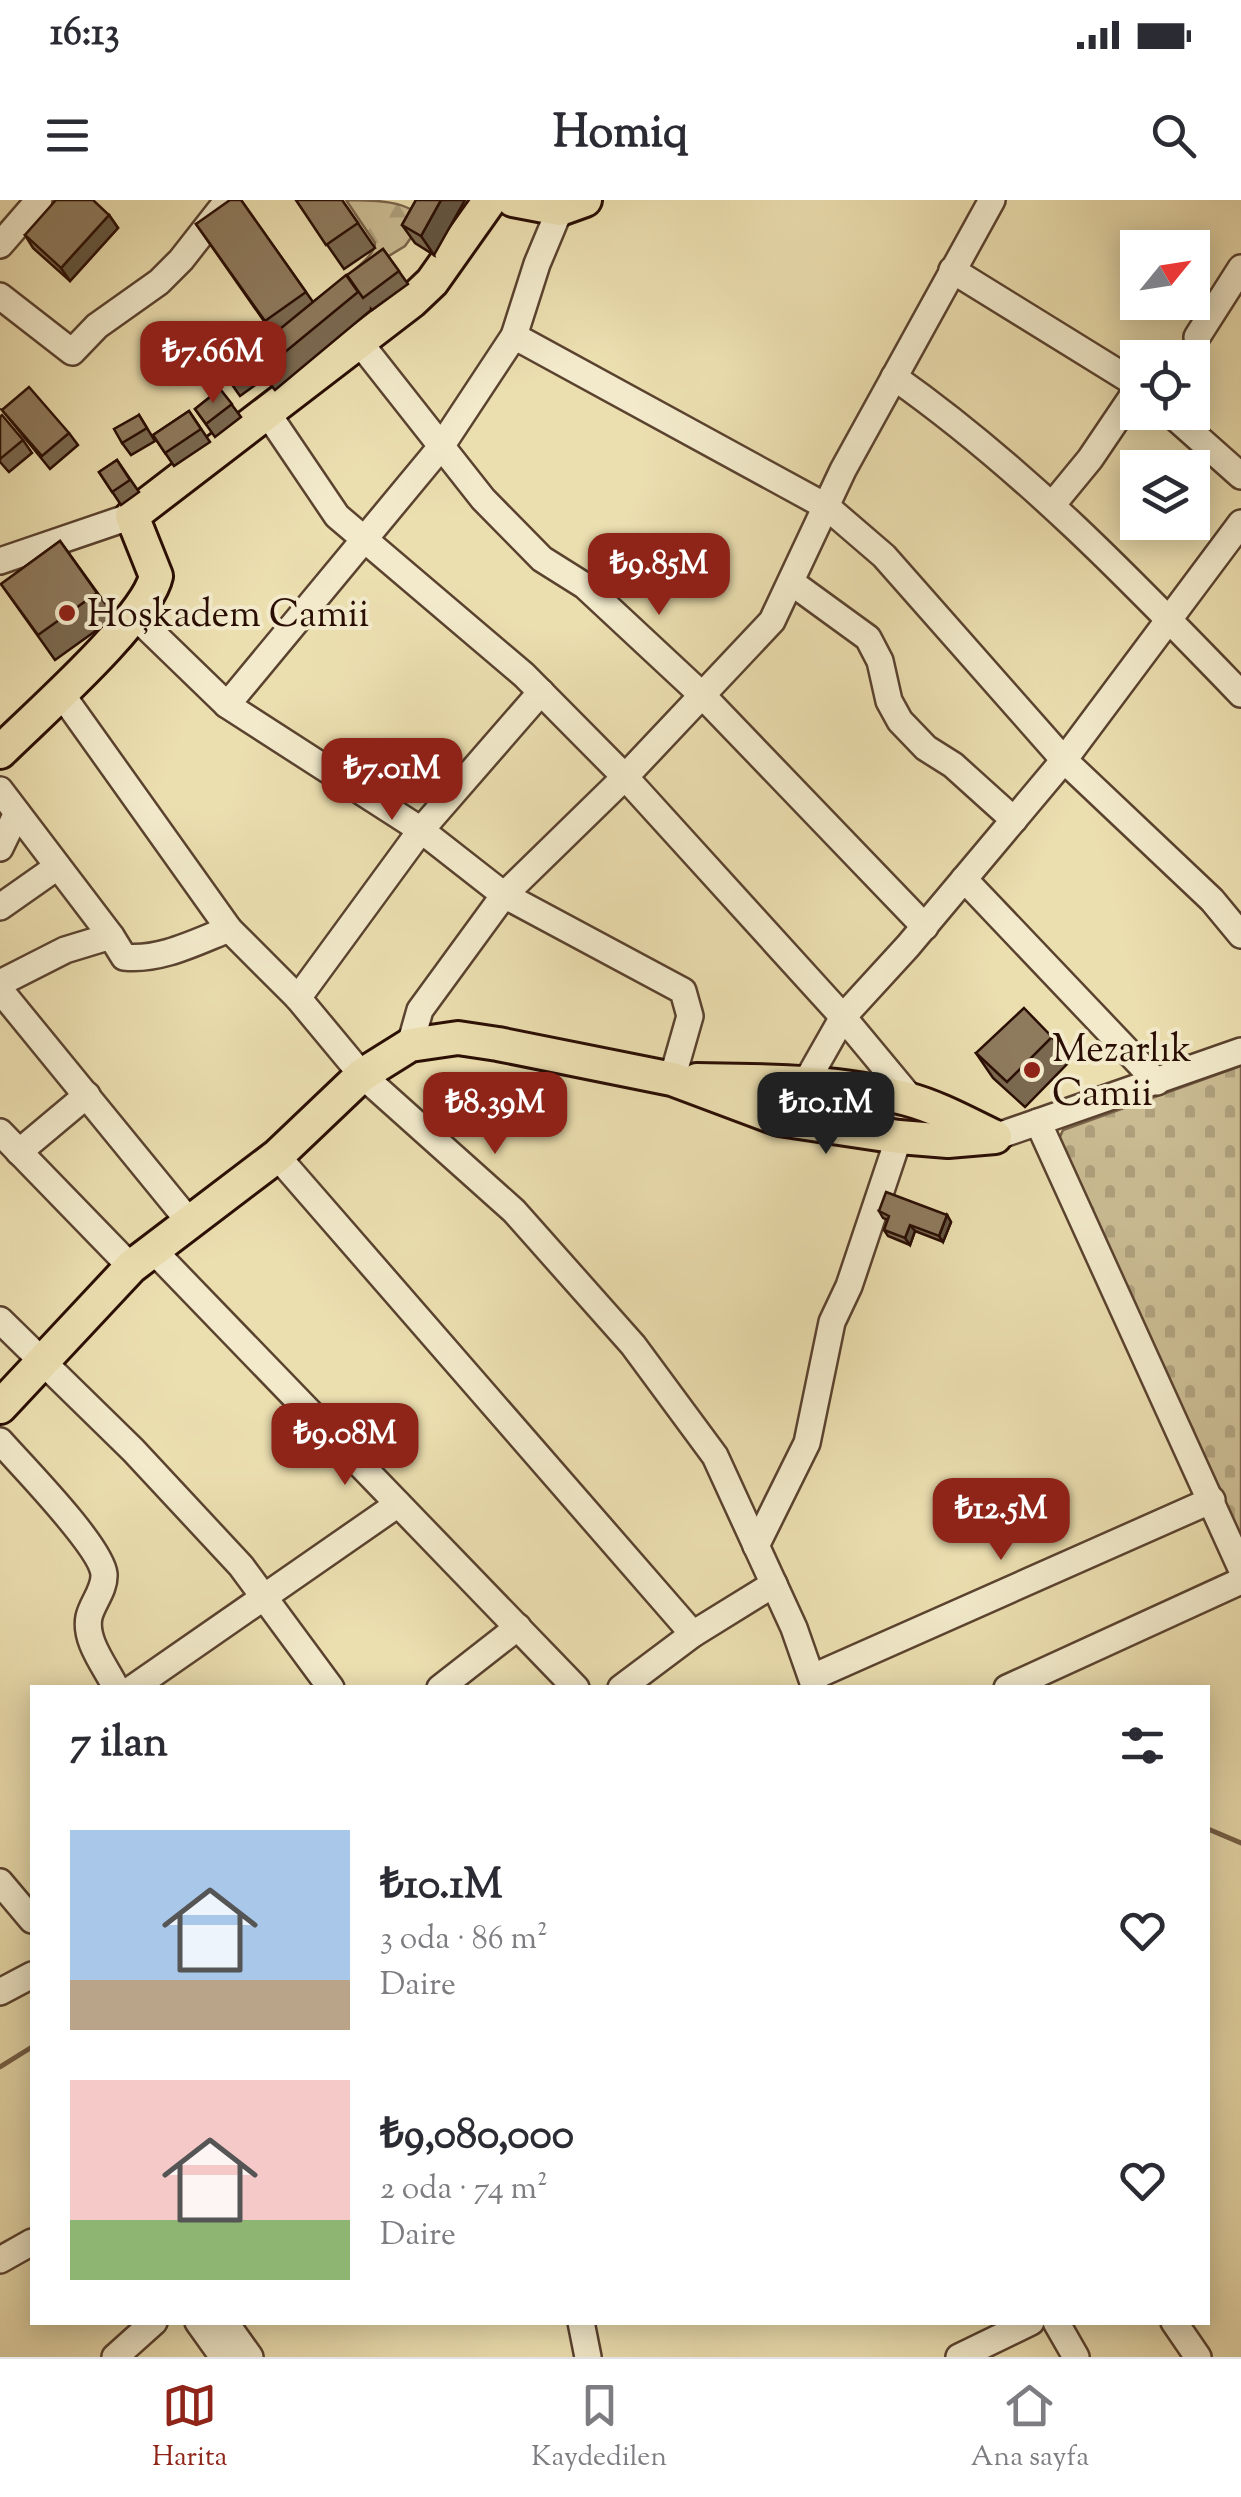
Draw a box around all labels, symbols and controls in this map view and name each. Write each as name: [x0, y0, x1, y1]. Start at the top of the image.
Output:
text: 16:13: [50, 8, 120, 62]
text: Homiq: [553, 103, 688, 168]
icon: menu: [40, 108, 95, 163]
icon: search: [1146, 108, 1201, 163]
north arrow: [1120, 230, 1210, 320]
map controls: [1120, 230, 1210, 540]
pin: ₺7.66M: [132, 321, 294, 406]
text: ₺7.66M: [162, 330, 264, 376]
button: locate: [1120, 340, 1210, 430]
button: layers: [1120, 450, 1210, 540]
pin: ₺9.85M: [578, 533, 740, 618]
text: ₺9.85M: [610, 542, 708, 588]
place label: Hoşkadem Camii: [87, 590, 369, 644]
marker: Hoşkadem Camii: [56, 602, 78, 624]
pin: ₺7.01M: [311, 738, 473, 823]
text: ₺7.01M: [344, 747, 440, 793]
place label: Mezarlık Camii: [1052, 1025, 1192, 1123]
marker: Mezarlık Camii: [1021, 1059, 1043, 1081]
pin: ₺8.39M: [414, 1072, 576, 1157]
pin: ₺10.1M: [745, 1072, 907, 1157]
text: ₺8.39M: [445, 1081, 545, 1127]
text: ₺10.1M: [779, 1081, 873, 1127]
pin: ₺9.08M: [264, 1403, 426, 1488]
text: ₺9.08M: [293, 1412, 397, 1458]
pin: ₺12.5M: [920, 1478, 1082, 1563]
text: ₺12.5M: [955, 1487, 1047, 1533]
text: 7 ilan: [70, 1715, 168, 1775]
icon: filters: [1115, 1718, 1170, 1773]
text: ₺10.1M: [380, 1857, 502, 1917]
icon: home: [150, 1870, 270, 1990]
icon: heart: [1115, 1903, 1170, 1958]
text: 3 oda · 86 m²: [380, 1917, 548, 1963]
text: Daire: [380, 1963, 456, 2009]
text: ₺9,080,000: [380, 2107, 574, 2167]
icon: home: [150, 2120, 270, 2240]
icon: heart: [1115, 2153, 1170, 2208]
text: 2 oda · 74 m²: [380, 2167, 548, 2213]
text: Daire: [380, 2213, 456, 2259]
tab: Harita: [152, 2378, 227, 2478]
tab: Kaydedilen: [531, 2378, 667, 2478]
tab: Ana sayfa: [971, 2378, 1089, 2478]

